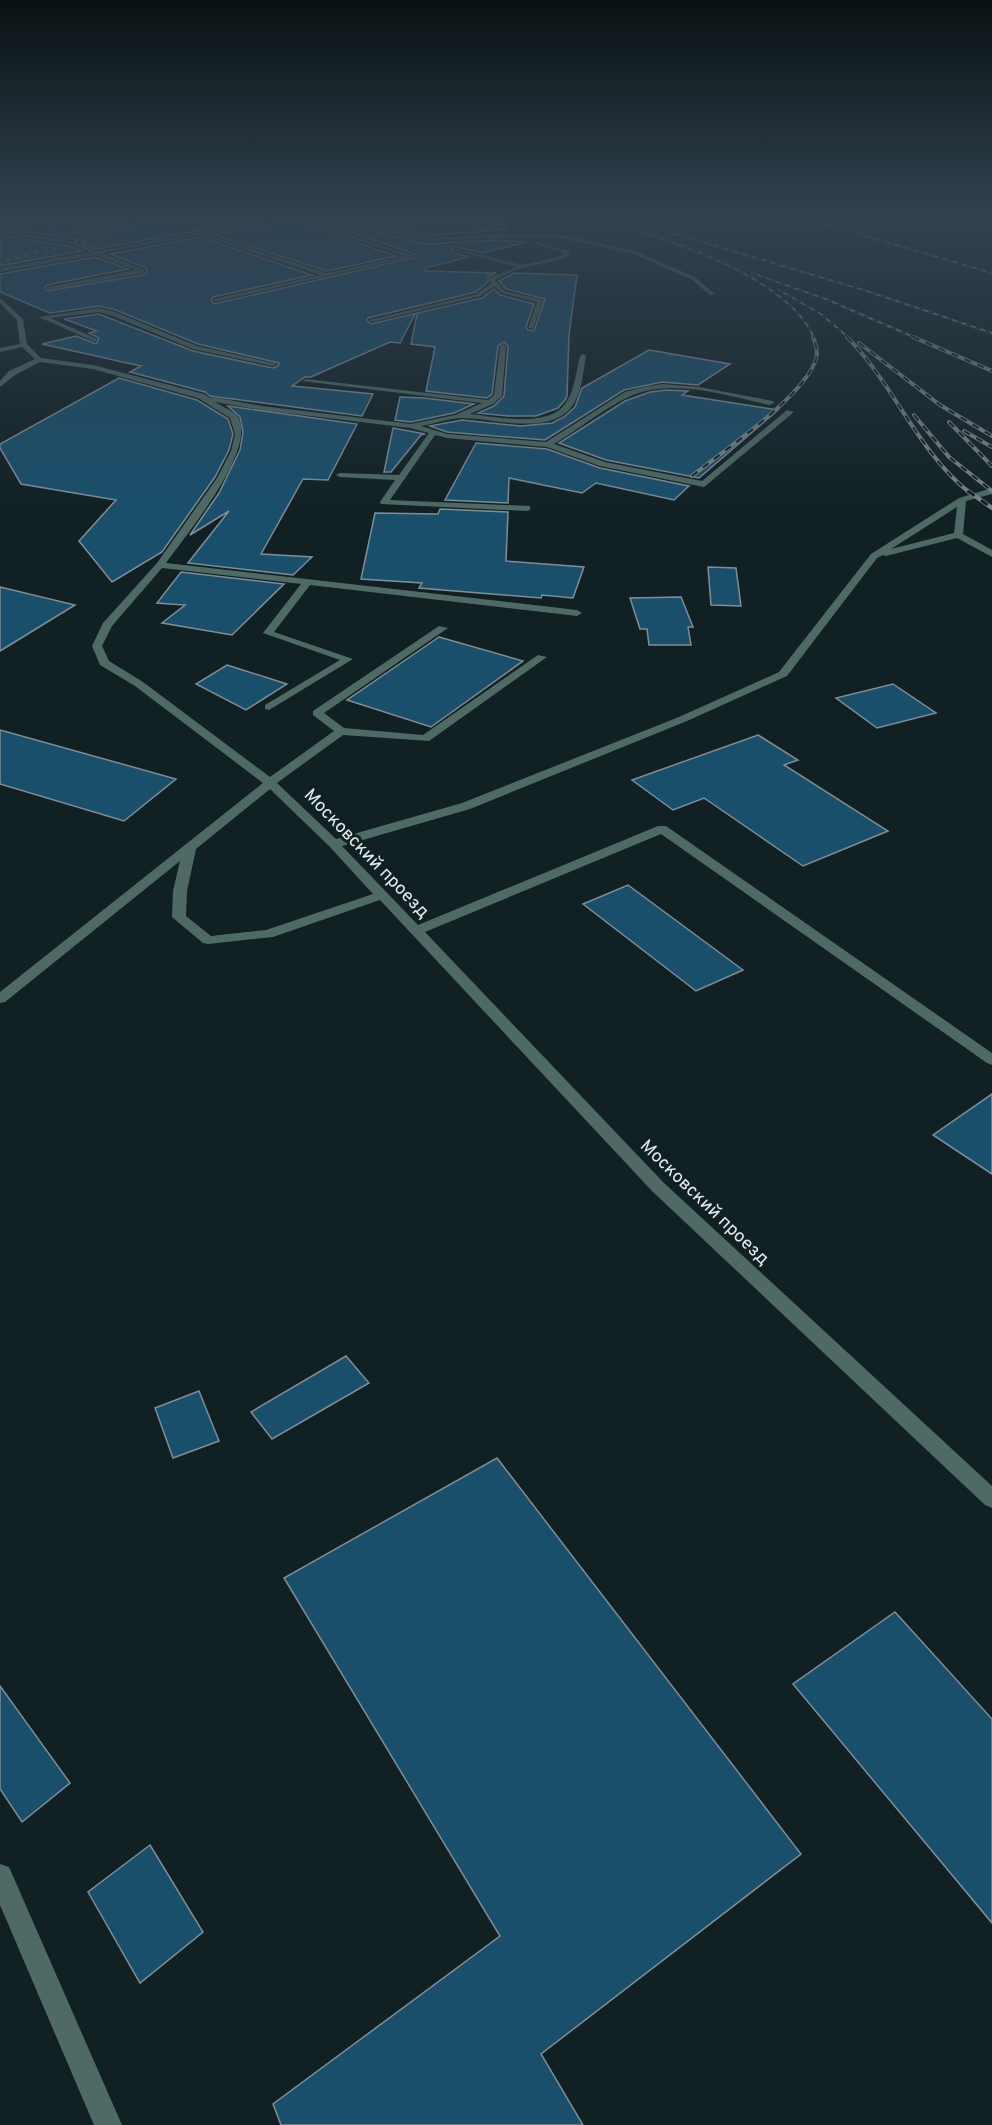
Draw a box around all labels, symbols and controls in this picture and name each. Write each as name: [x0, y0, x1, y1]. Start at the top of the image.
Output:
street label: Московский проезд: [298, 784, 434, 924]
street label: Московский проезд: [634, 1135, 774, 1271]

